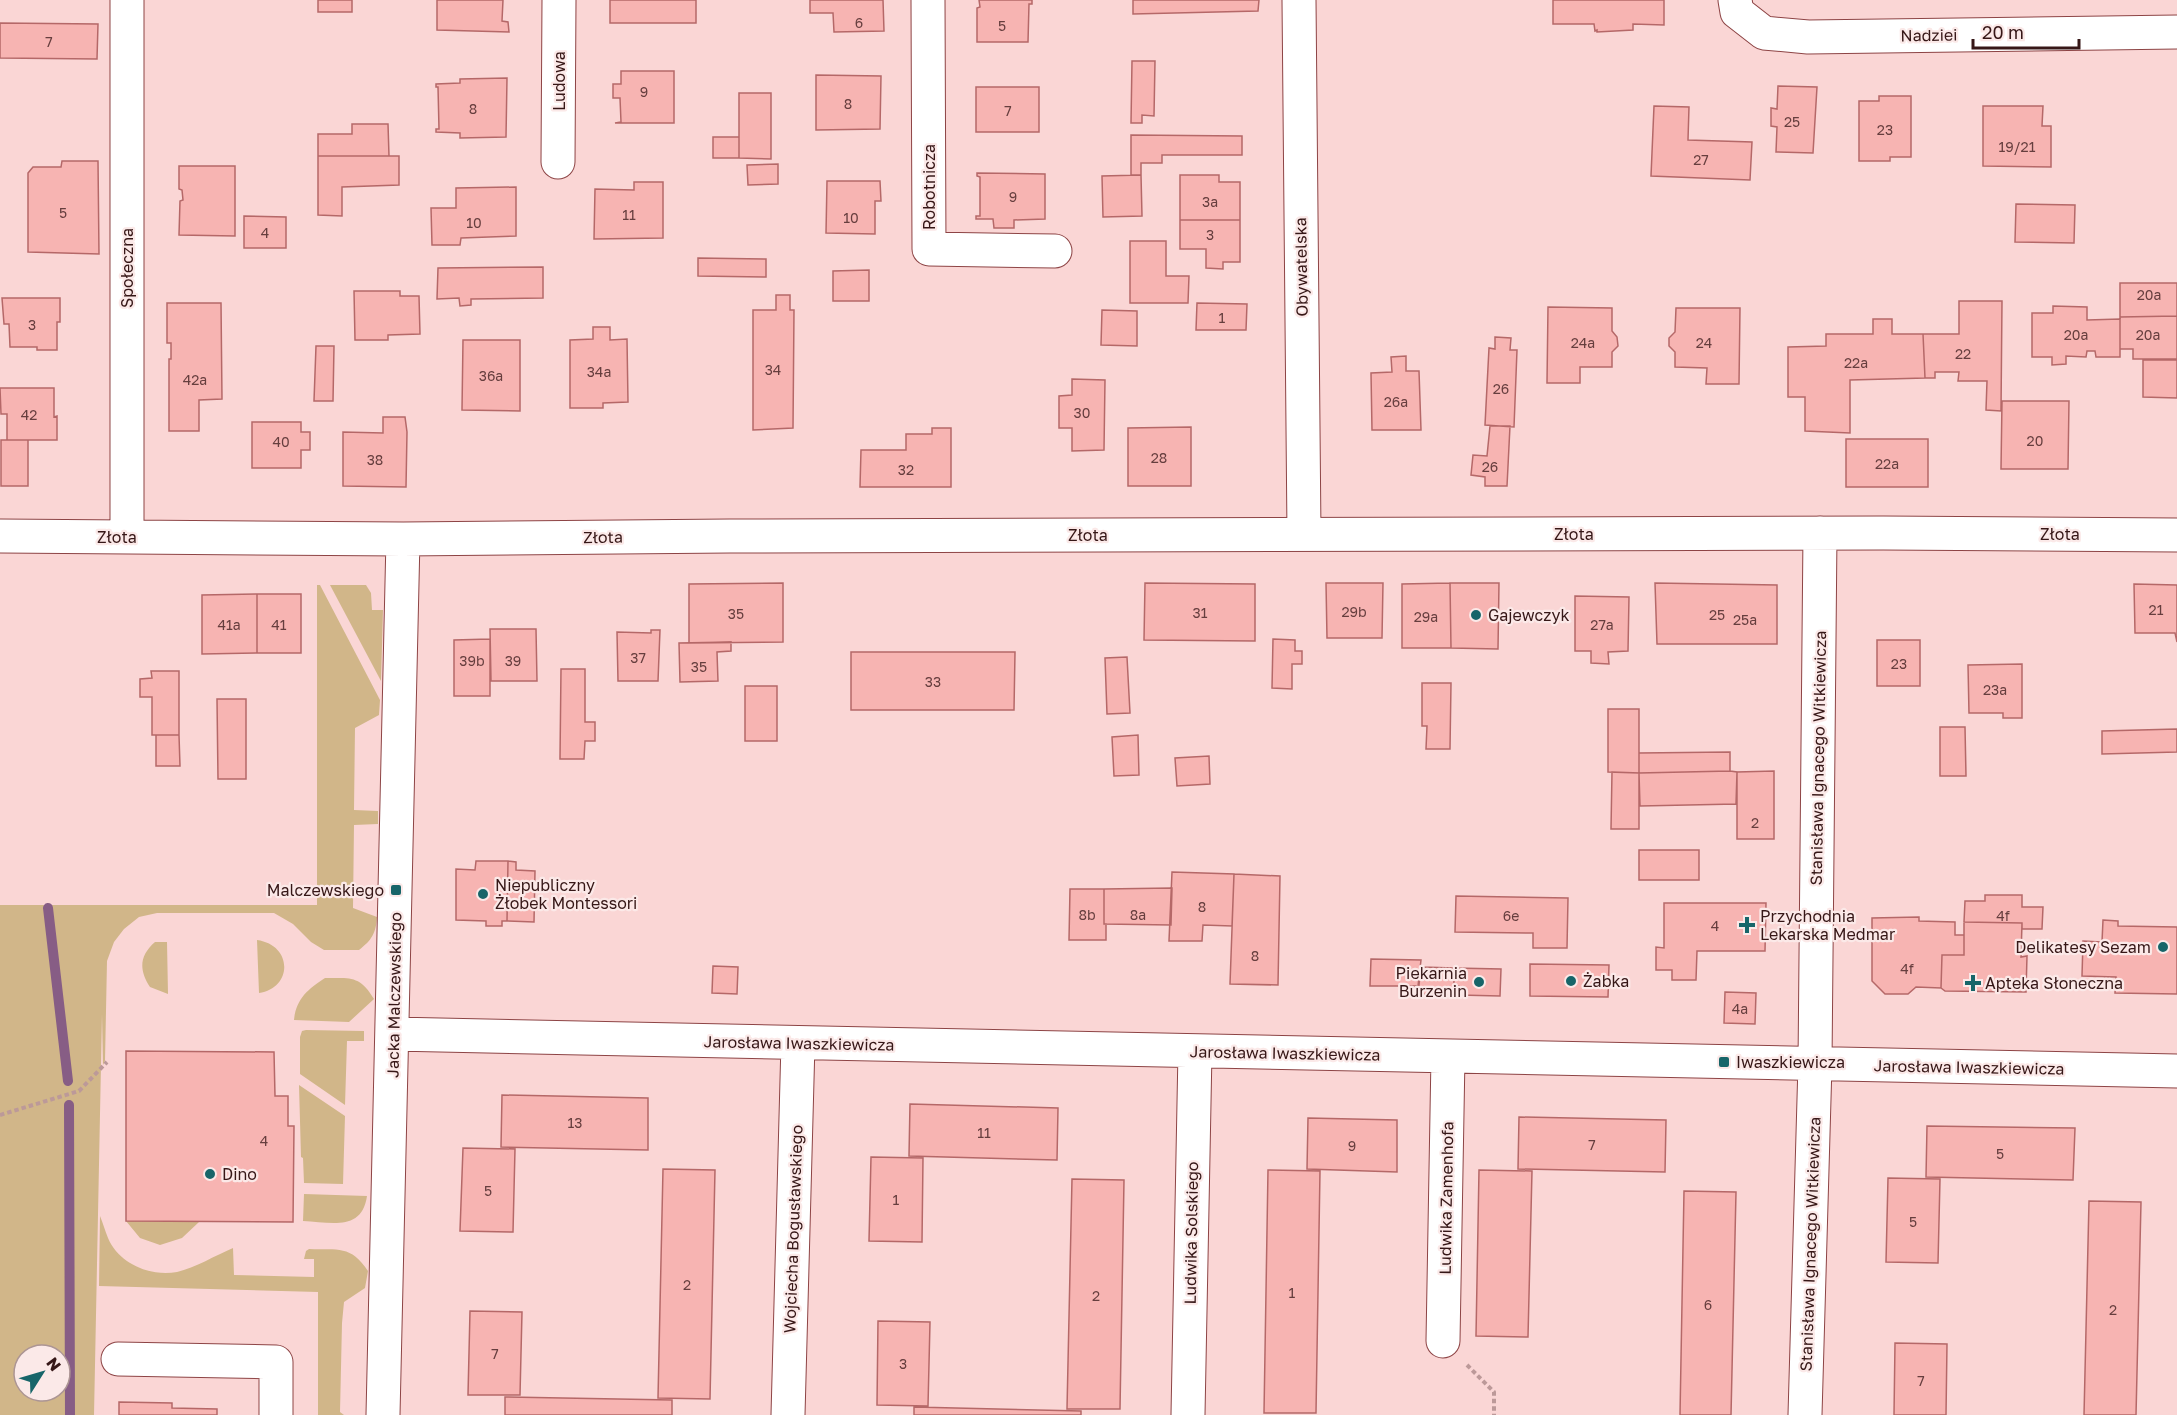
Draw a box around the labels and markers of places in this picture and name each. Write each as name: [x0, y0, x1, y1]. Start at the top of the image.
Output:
place label: Gajewczyk: [1488, 605, 1570, 625]
marker: Gajewczyk: [1469, 608, 1483, 622]
place label: Niepubliczny Żłobek Montessori: [495, 875, 637, 913]
place label: Malczewskiego: [267, 880, 384, 900]
marker: Malczewskiego: [389, 883, 403, 897]
marker: Niepubliczny Żłobek Montessori: [476, 887, 490, 901]
place label: Przychodnia Lekarska Medmar: [1760, 906, 1895, 944]
marker: Przychodnia Lekarska Medmar: [1738, 916, 1756, 934]
place label: Delikatesy Sezam: [2015, 937, 2151, 957]
marker: Delikatesy Sezam: [2156, 940, 2170, 954]
place label: Piekarnia Burzenin: [1396, 963, 1467, 1001]
place label: Żabka: [1583, 971, 1629, 991]
place label: Apteka Słoneczna: [1985, 973, 2123, 993]
marker: Żabka: [1564, 974, 1578, 988]
marker: Piekarnia Burzenin: [1472, 975, 1486, 989]
marker: Apteka Słoneczna: [1966, 976, 1980, 990]
place label: Iwaszkiewicza: [1736, 1052, 1845, 1072]
marker: Iwaszkiewicza: [1717, 1055, 1731, 1069]
place label: Dino: [222, 1164, 257, 1184]
marker: Dino: [203, 1167, 217, 1181]

